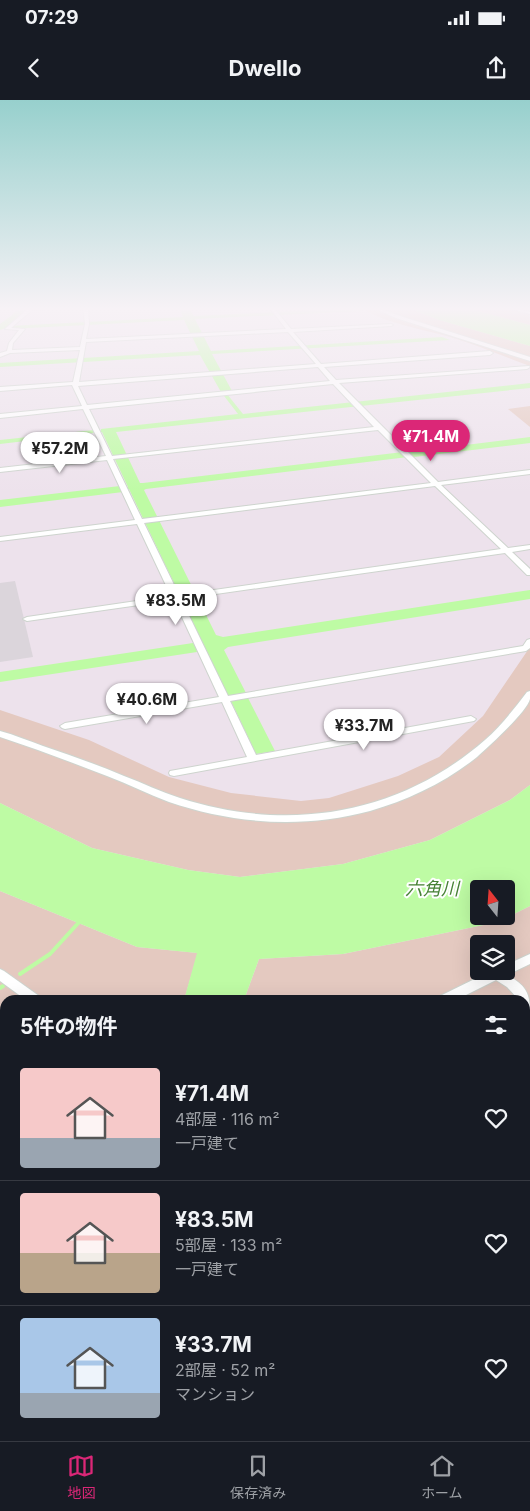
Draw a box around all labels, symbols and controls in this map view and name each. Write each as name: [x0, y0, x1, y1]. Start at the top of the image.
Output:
text: 07:29: [25, 6, 79, 29]
icon: back: [20, 54, 48, 82]
icon: share: [482, 54, 510, 82]
text: Dwello: [229, 55, 301, 81]
pin: ¥71.4M: [390, 420, 472, 462]
text: ¥71.4M: [403, 426, 459, 446]
pin: ¥57.2M: [19, 432, 101, 474]
text: ¥57.2M: [32, 438, 88, 458]
pin: ¥83.5M: [135, 584, 217, 626]
text: ¥83.5M: [146, 590, 206, 610]
pin: ¥40.6M: [106, 682, 188, 725]
text: ¥40.6M: [117, 689, 177, 709]
pin: ¥33.7M: [323, 708, 405, 751]
text: ¥33.7M: [335, 715, 393, 735]
water label: 六角川: [405, 878, 461, 899]
north arrow: [470, 880, 515, 925]
map controls: [470, 880, 515, 980]
button: layers: [470, 935, 515, 980]
icon: filters: [482, 1011, 510, 1039]
text: 5件の物件: [20, 1014, 117, 1039]
text: ¥71.4M: [175, 1081, 249, 1106]
icon: home: [60, 1088, 120, 1148]
icon: heart: [482, 1104, 510, 1132]
text: 4部屋 · 116 m²: [175, 1109, 279, 1129]
text: 一戸建て: [175, 1133, 239, 1153]
text: ¥83.5M: [175, 1207, 254, 1232]
icon: home: [60, 1213, 120, 1273]
icon: heart: [482, 1229, 510, 1257]
text: 5部屋 · 133 m²: [175, 1235, 282, 1255]
text: 一戸建て: [175, 1259, 239, 1279]
text: ¥33.7M: [175, 1332, 252, 1357]
icon: home: [60, 1338, 120, 1398]
icon: heart: [482, 1354, 510, 1382]
text: 2部屋 · 52 m²: [175, 1360, 275, 1380]
text: マンション: [175, 1384, 255, 1404]
tab: 地図: [67, 1452, 95, 1502]
tab: 保存済み: [230, 1452, 286, 1502]
tab: ホーム: [421, 1452, 463, 1502]

